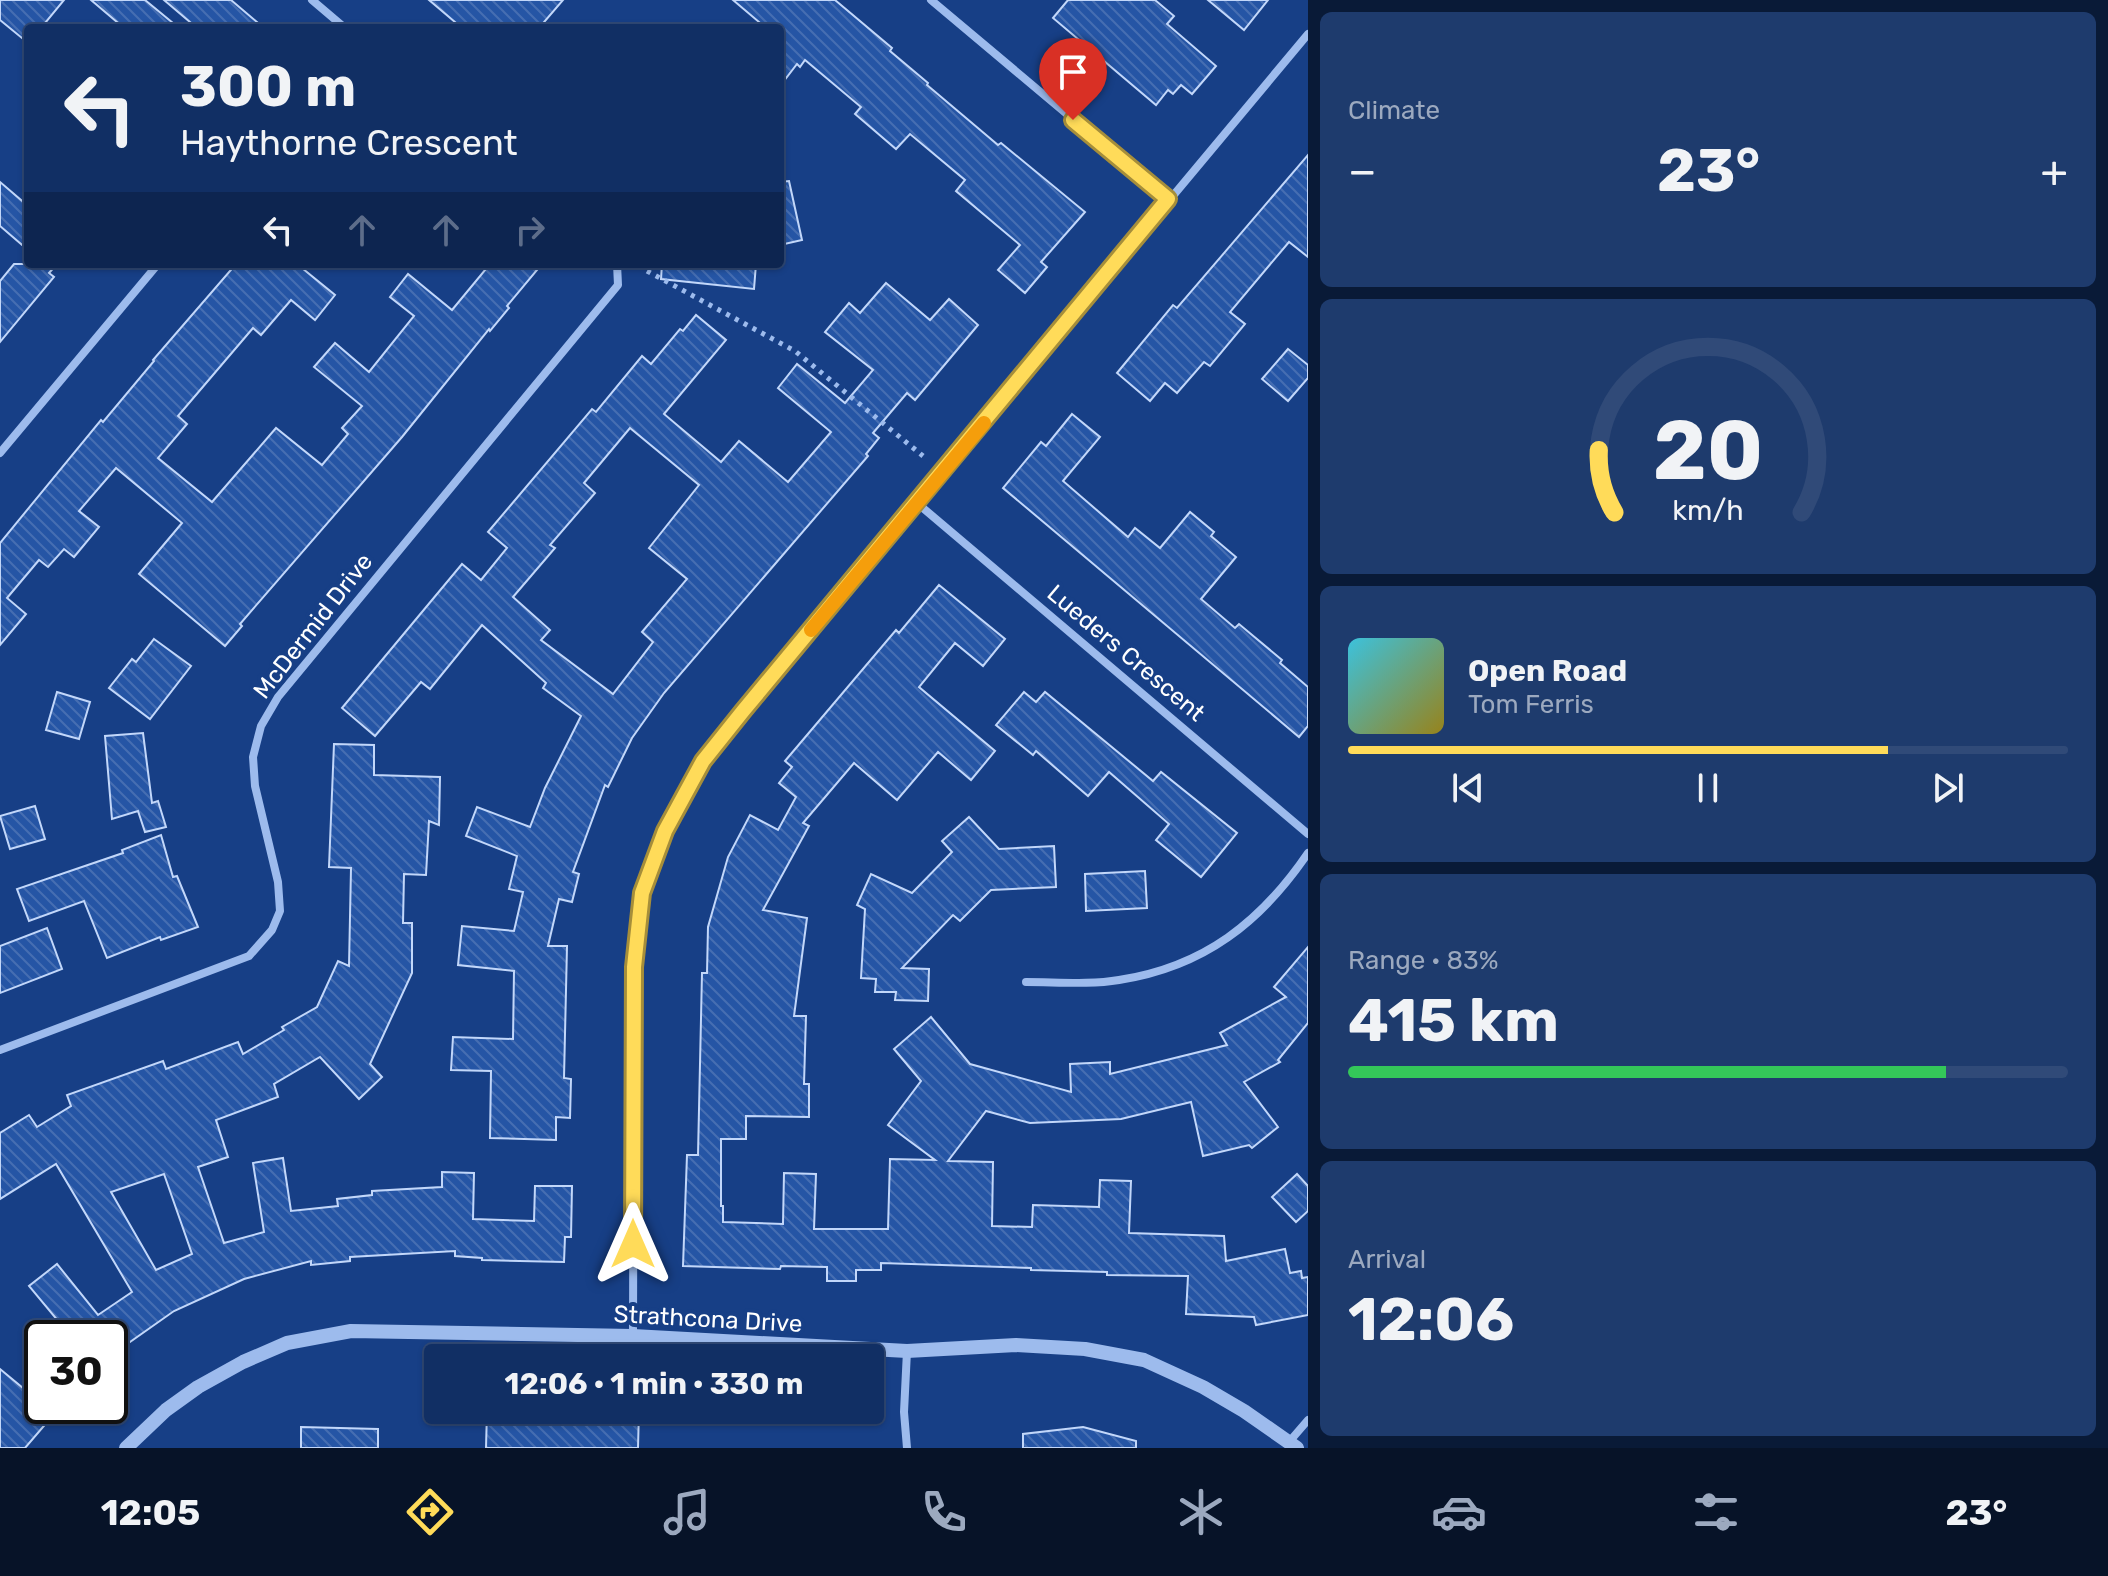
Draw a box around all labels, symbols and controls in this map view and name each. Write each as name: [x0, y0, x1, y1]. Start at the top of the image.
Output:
pin: [1039, 38, 1107, 120]
icon: arrive: [1051, 50, 1095, 94]
text: 300 m: [180, 54, 356, 120]
icon: left: [48, 56, 152, 160]
text: Climate: [1348, 95, 1440, 126]
text: Haythorne Crescent: [180, 121, 518, 164]
text: 23°: [1657, 135, 1760, 206]
text: −: [1348, 145, 1377, 197]
text: +: [2041, 145, 2068, 197]
icon: left: [256, 208, 300, 252]
icon: ahead: [340, 208, 384, 252]
icon: ahead: [424, 208, 468, 252]
icon: right: [508, 208, 552, 252]
text: 20: [1653, 400, 1763, 499]
text: km/h: [1672, 493, 1744, 527]
street label: McDermid Drive: [248, 548, 378, 704]
street label: Lueders Crescent: [1042, 579, 1210, 727]
text: Open Road: [1468, 653, 1627, 689]
text: Tom Ferris: [1468, 689, 1594, 720]
icon: previous: [1446, 766, 1490, 810]
icon: pause: [1686, 766, 1730, 810]
icon: next: [1926, 766, 1970, 810]
text: Range · 83%: [1348, 945, 1499, 976]
text: 415 km: [1348, 985, 1559, 1056]
position arrow: [591, 1202, 675, 1286]
text: Arrival: [1348, 1244, 1426, 1275]
text: 12:06: [1348, 1284, 1514, 1355]
street label: Strathcona Drive: [613, 1300, 803, 1338]
speed limit sign: 30: [24, 1320, 128, 1424]
text: 12:06 · 1 min · 330 m: [505, 1366, 803, 1402]
icon: directions: [402, 1484, 458, 1540]
icon: music: [659, 1484, 715, 1540]
icon: phone: [916, 1484, 972, 1540]
icon: climate: [1173, 1484, 1229, 1540]
icon: car: [1431, 1484, 1487, 1540]
icon: filters: [1688, 1484, 1744, 1540]
text: 12:05: [101, 1491, 200, 1534]
text: 23°: [1945, 1491, 2007, 1534]

